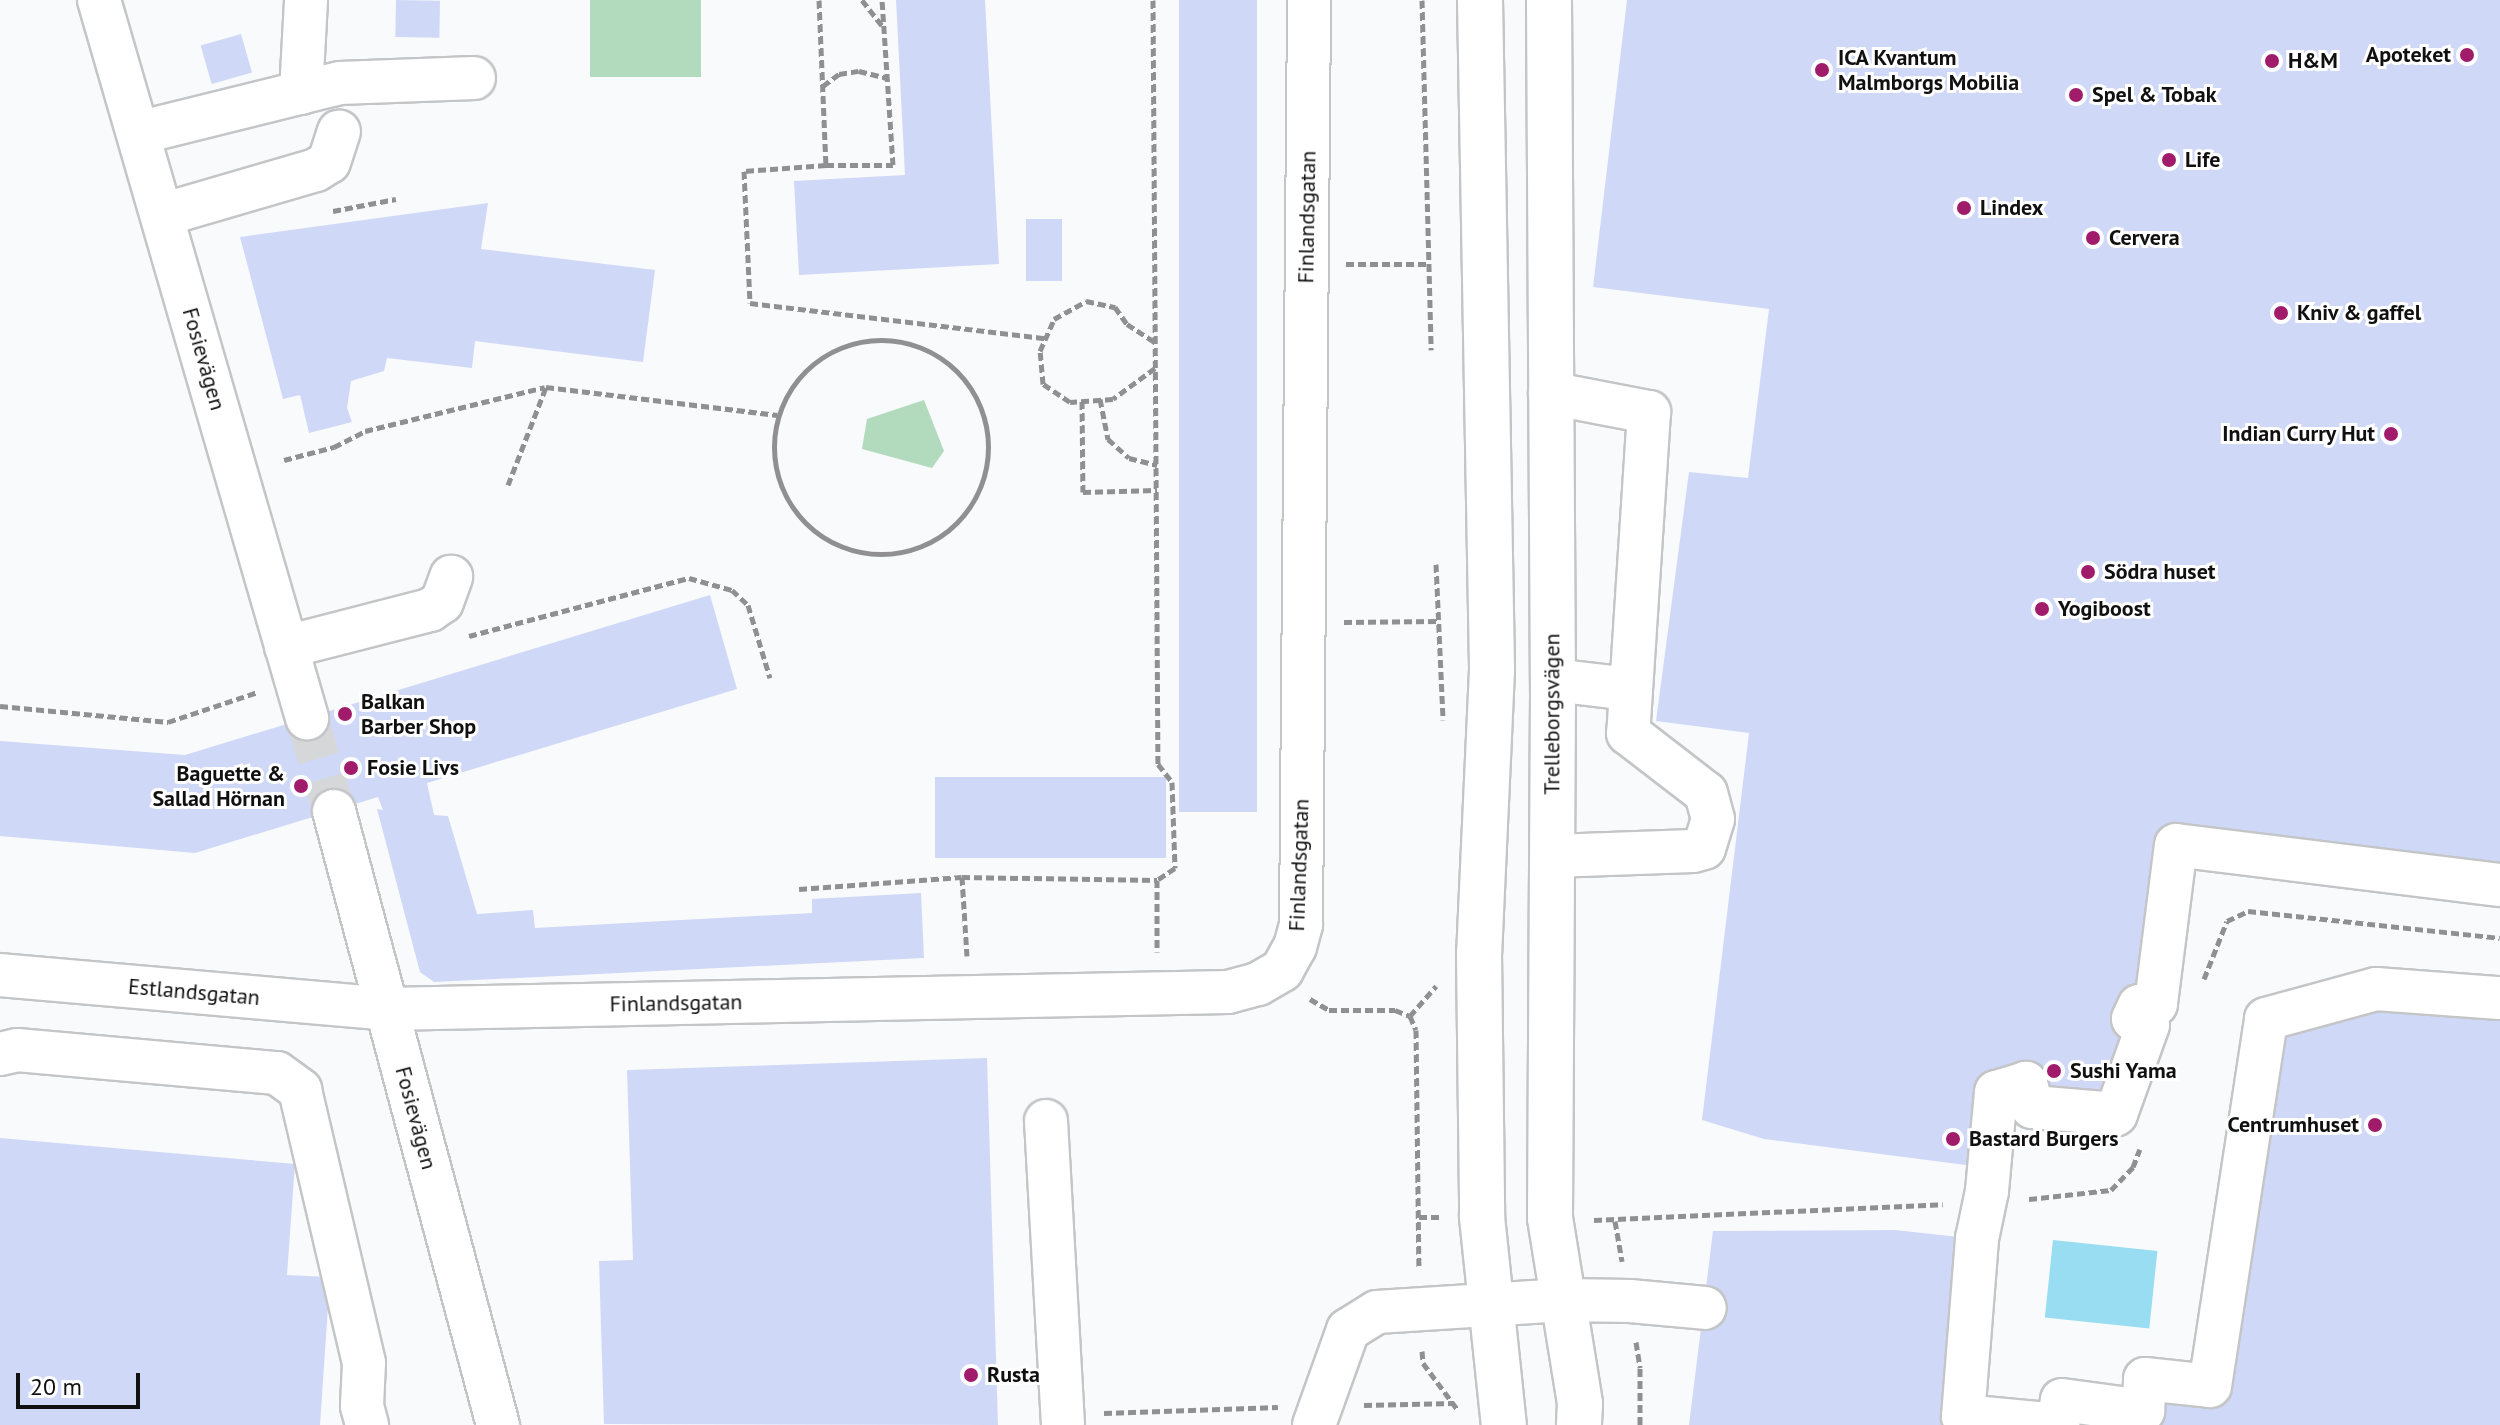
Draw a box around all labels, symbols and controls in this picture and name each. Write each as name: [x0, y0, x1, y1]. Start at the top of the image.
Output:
place label: Apoteket: [2366, 42, 2451, 68]
place label: ICA Kvantum Malmborgs Mobilia: [1838, 44, 2019, 96]
marker: Apoteket: [2458, 46, 2476, 64]
place label: H&M: [2288, 48, 2338, 74]
marker: H&M: [2263, 52, 2281, 70]
marker: ICA Kvantum Malmborgs Mobilia: [1813, 61, 1831, 79]
place label: Spel & Tobak: [2092, 82, 2217, 108]
marker: Spel & Tobak: [2067, 86, 2085, 104]
place label: Life: [2185, 147, 2220, 173]
street label: Finlandsgatan: [1293, 150, 1321, 284]
marker: Life: [2160, 151, 2178, 169]
place label: Lindex: [1980, 195, 2043, 221]
marker: Lindex: [1955, 199, 1973, 217]
place label: Cervera: [2109, 225, 2180, 251]
marker: Cervera: [2084, 229, 2102, 247]
place label: Kniv & gaffel: [2297, 300, 2422, 326]
marker: Kniv & gaffel: [2272, 304, 2290, 322]
street label: Fosievägen: [177, 305, 231, 413]
place label: Indian Curry Hut: [2221, 421, 2375, 447]
marker: Indian Curry Hut: [2382, 425, 2400, 443]
place label: Södra huset: [2104, 559, 2215, 585]
marker: Södra huset: [2079, 563, 2097, 581]
place label: Yogiboost: [2058, 596, 2151, 622]
marker: Yogiboost: [2033, 600, 2051, 618]
street label: Trelleborgsvägen: [1539, 633, 1565, 795]
place label: Balkan Barber Shop: [361, 688, 476, 740]
marker: Balkan Barber Shop: [336, 705, 354, 723]
place label: Fosie Livs: [367, 755, 459, 781]
marker: Fosie Livs: [342, 759, 360, 777]
place label: Baguette & Sallad Hörnan: [152, 760, 285, 812]
marker: Baguette & Sallad Hörnan: [292, 777, 310, 795]
street label: Finlandsgatan: [1283, 798, 1315, 932]
street label: Estlandsgatan: [127, 973, 261, 1011]
street label: Finlandsgatan: [609, 989, 743, 1017]
place label: Sushi Yama: [2070, 1058, 2177, 1084]
marker: Sushi Yama: [2045, 1062, 2063, 1080]
street label: Fosievägen: [390, 1064, 442, 1172]
place label: Centrumhuset: [2227, 1112, 2359, 1138]
marker: Centrumhuset: [2366, 1116, 2384, 1134]
place label: Bastard Burgers: [1969, 1126, 2118, 1152]
marker: Bastard Burgers: [1944, 1130, 1962, 1148]
scale bar: [20, 1357, 144, 1407]
place label: Rusta: [987, 1362, 1040, 1388]
marker: Rusta: [962, 1366, 980, 1384]
text: 20 m: [30, 1371, 82, 1402]

